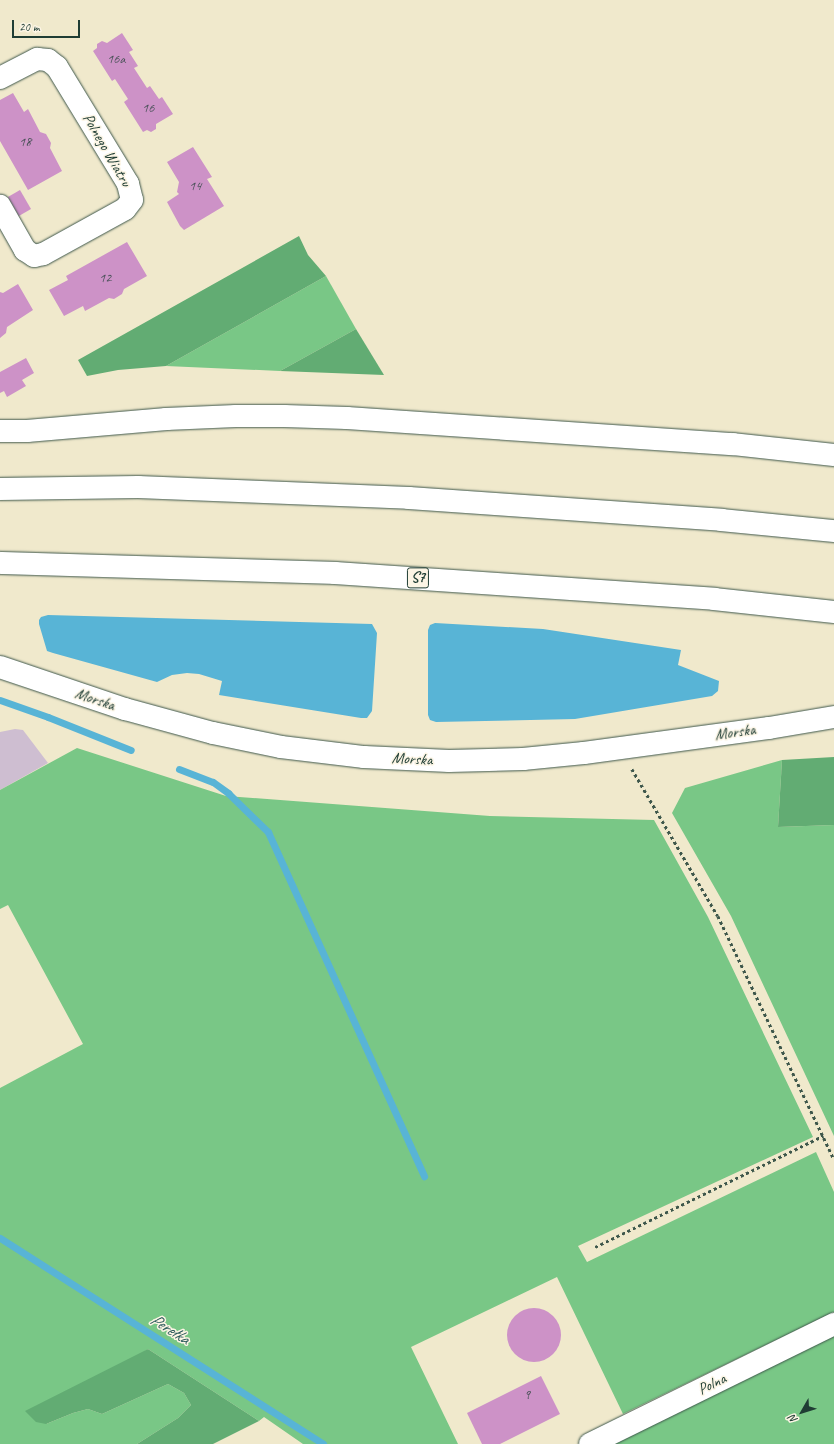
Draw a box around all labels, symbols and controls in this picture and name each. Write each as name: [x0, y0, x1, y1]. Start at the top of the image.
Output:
scale bar: [14, 12, 82, 38]
text: 20 m: [19, 19, 39, 35]
house number: 16a: [107, 51, 125, 67]
house number: 16: [142, 100, 154, 116]
street label: Polnego Wiatru: [78, 110, 136, 190]
house number: 18: [19, 134, 31, 150]
house number: 14: [189, 178, 201, 194]
house number: 12: [99, 270, 111, 286]
road number: S7: [406, 565, 430, 591]
street label: Morska: [73, 683, 117, 715]
street label: Morska: [714, 720, 756, 744]
street label: Morska: [391, 748, 433, 770]
water label: Perełka: [147, 1309, 193, 1349]
street label: Polna: [695, 1369, 729, 1399]
house number: 9: [524, 1387, 530, 1403]
north arrow: [782, 1392, 822, 1432]
text: N: [785, 1412, 800, 1427]

